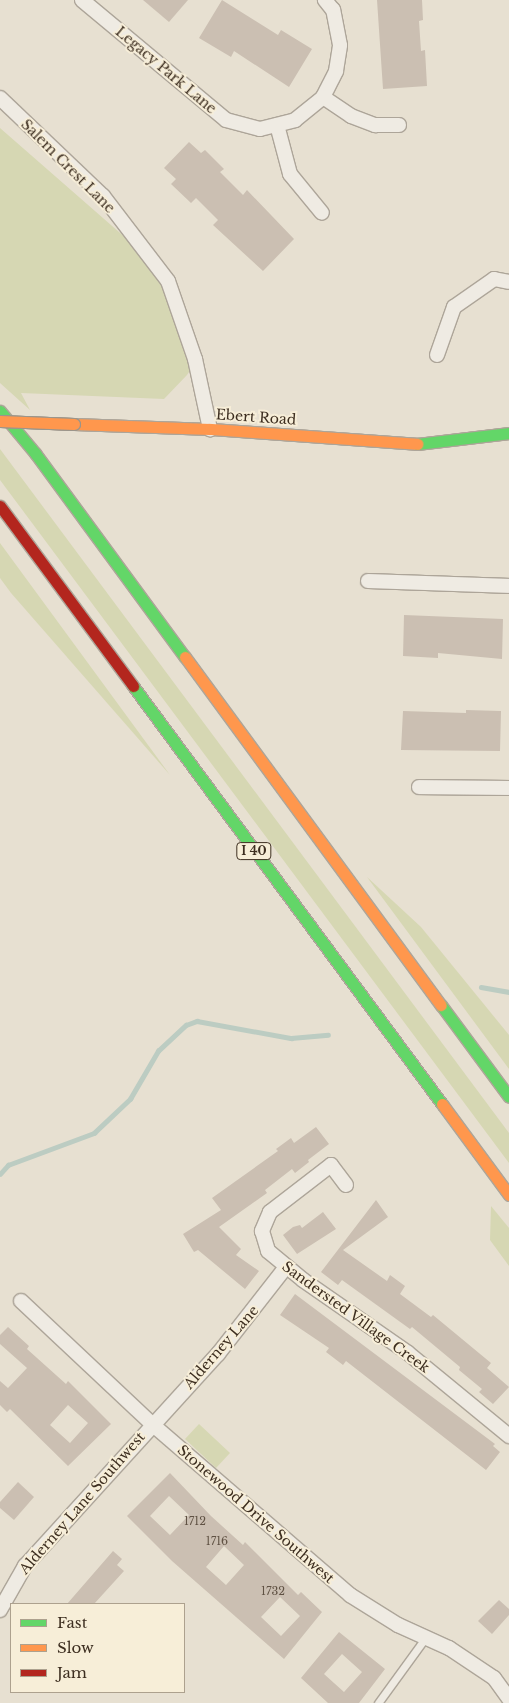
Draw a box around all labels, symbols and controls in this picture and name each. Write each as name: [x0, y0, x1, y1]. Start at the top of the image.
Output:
street label: Legacy Park Lane: [112, 23, 220, 117]
street label: Salem Crest Lane: [18, 116, 118, 216]
street label: Ebert Road: [215, 406, 297, 428]
road number: I 40: [235, 841, 273, 860]
street label: Sandersted Village Creek: [279, 1258, 433, 1376]
street label: Alderney Lane: [180, 1302, 262, 1392]
street label: Alderney Lane Southwest: [16, 1428, 148, 1578]
street label: Stonewood Drive Southwest: [174, 1441, 338, 1587]
house number: 1712: [184, 1514, 206, 1528]
house number: 1716: [206, 1534, 228, 1548]
house number: 1732: [261, 1584, 285, 1598]
legend: [10, 1603, 185, 1693]
text: Fast: [57, 1613, 87, 1632]
text: Slow: [57, 1638, 94, 1657]
text: Jam: [57, 1663, 87, 1682]

